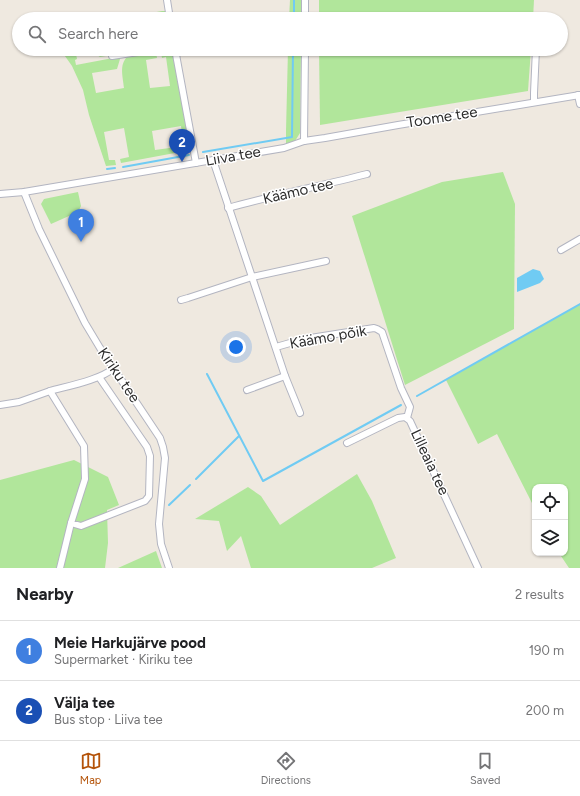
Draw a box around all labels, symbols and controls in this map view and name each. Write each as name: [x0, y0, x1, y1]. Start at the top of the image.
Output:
search box: [12, 12, 568, 56]
icon: search: [26, 23, 48, 45]
text: Search here: [58, 25, 138, 43]
street label: Toome tee: [405, 103, 479, 131]
pin: 2: [169, 129, 195, 162]
street label: Liiva tee: [204, 142, 262, 170]
street label: Käämo tee: [261, 174, 335, 208]
pin: 1: [68, 209, 94, 242]
street label: Käämo põik: [288, 321, 369, 353]
your location: [226, 337, 246, 357]
street label: Kiriku tee: [94, 344, 144, 406]
street label: Lilleaia tee: [407, 426, 453, 498]
map controls: [532, 484, 568, 556]
button: locate: [532, 484, 568, 520]
button: layers: [532, 520, 568, 556]
text: Nearby: [16, 584, 74, 604]
text: 2 results: [515, 587, 564, 602]
text: Meie Harkujärve pood: [54, 634, 206, 652]
text: 1: [26, 643, 32, 658]
text: 190 m: [529, 643, 564, 658]
text: Supermarket · Kiriku tee: [54, 652, 193, 667]
text: Välja tee: [54, 694, 115, 712]
text: 2: [25, 703, 33, 718]
text: 200 m: [526, 703, 564, 718]
text: Bus stop · Liiva tee: [54, 712, 163, 727]
tab: Map: [80, 750, 102, 787]
tab: Directions: [261, 750, 311, 787]
tab: Saved: [470, 750, 500, 787]

